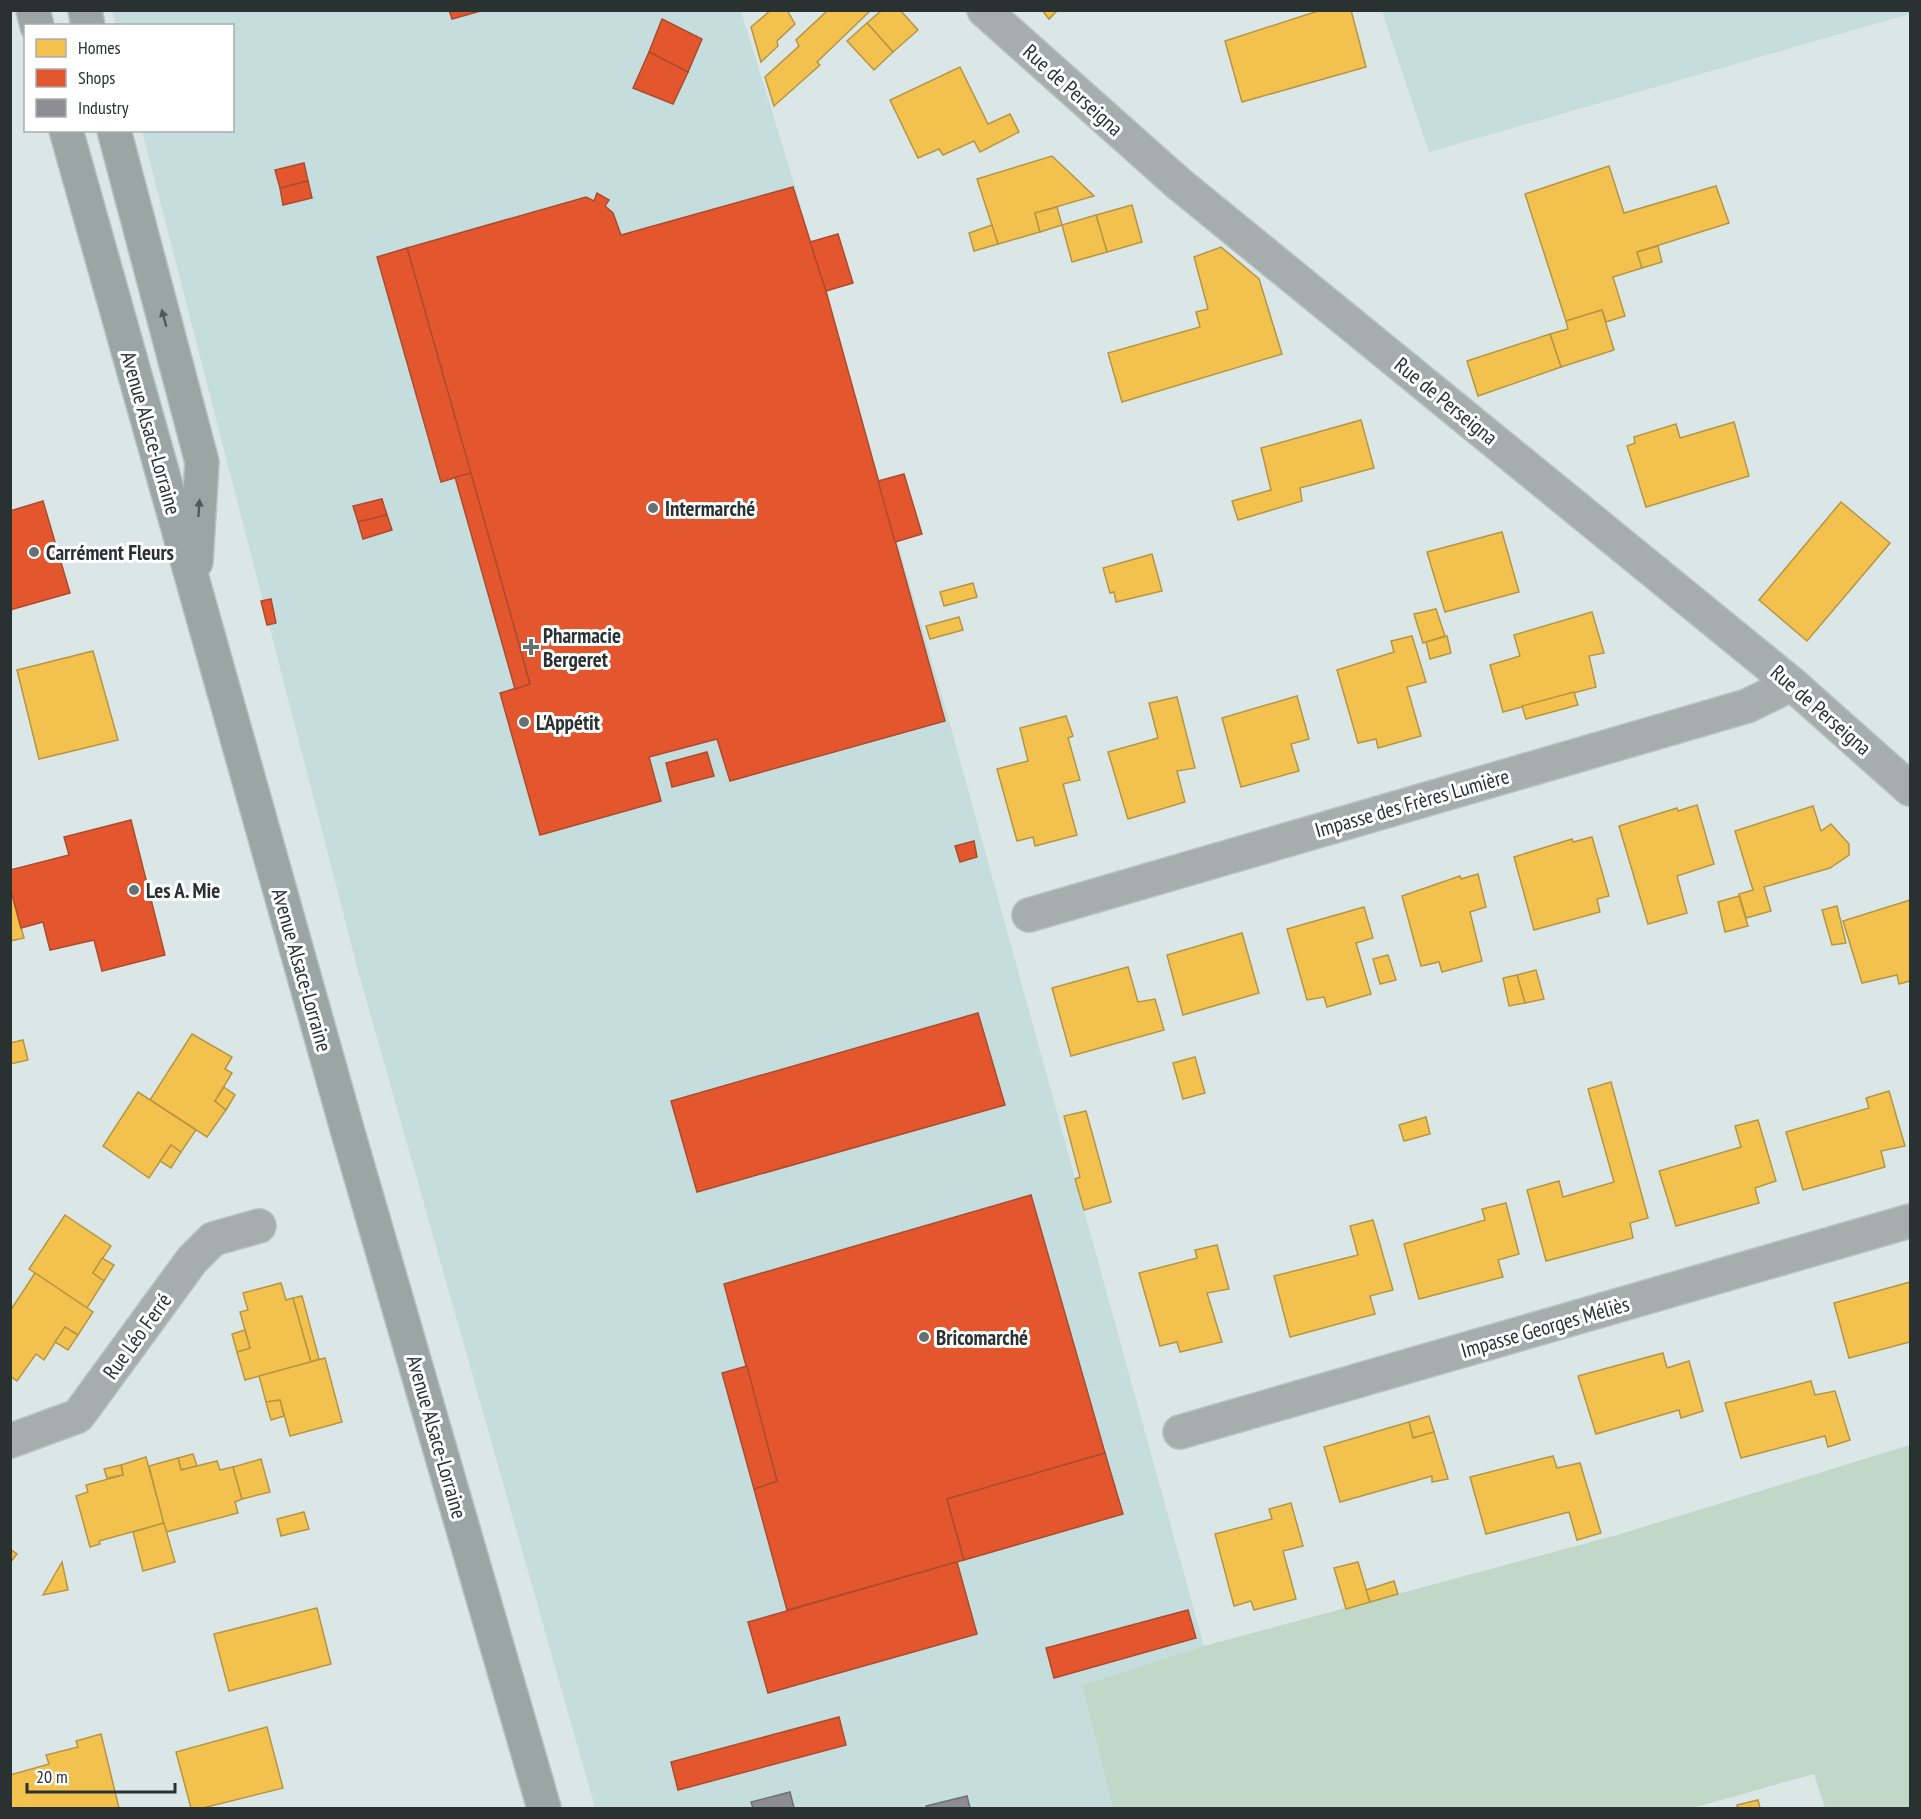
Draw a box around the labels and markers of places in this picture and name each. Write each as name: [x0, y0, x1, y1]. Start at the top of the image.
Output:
place label: Intermarché: [665, 495, 755, 522]
marker: Intermarché: [646, 501, 660, 515]
place label: Carrément Fleurs: [46, 539, 174, 566]
marker: Carrément Fleurs: [27, 545, 41, 559]
place label: Pharmacie Bergeret: [543, 622, 621, 673]
marker: Pharmacie Bergeret: [524, 640, 538, 654]
place label: L'Appétit: [536, 709, 600, 736]
marker: L'Appétit: [517, 715, 531, 729]
place label: Les A. Mie: [146, 877, 220, 904]
marker: Les A. Mie: [127, 883, 141, 897]
place label: Bricomarché: [936, 1324, 1028, 1351]
marker: Bricomarché: [917, 1330, 931, 1344]

